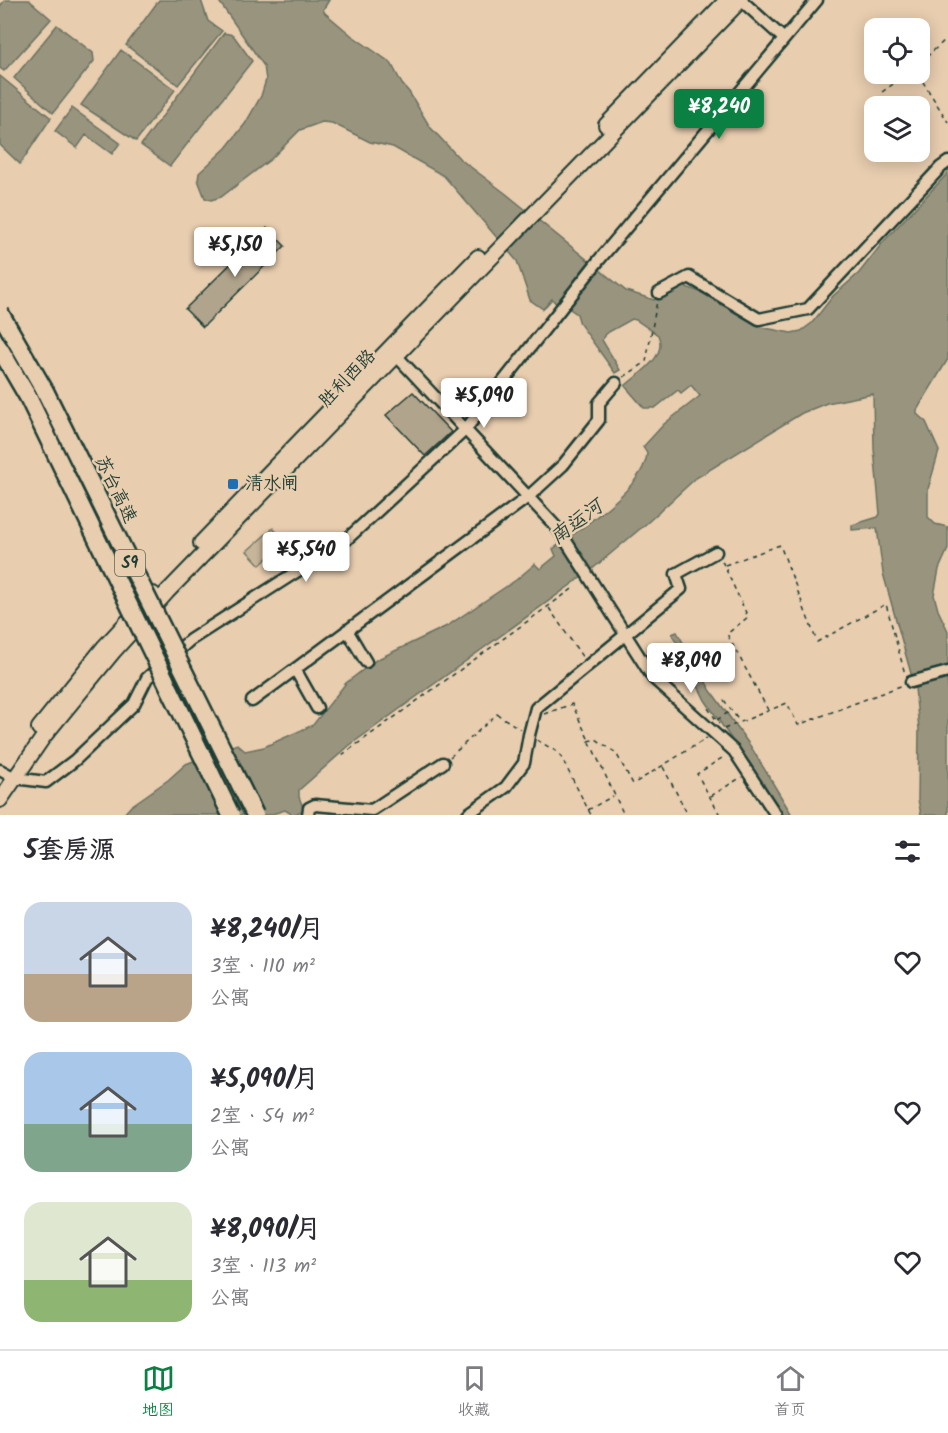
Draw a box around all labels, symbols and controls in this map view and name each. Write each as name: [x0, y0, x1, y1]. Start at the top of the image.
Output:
map controls: [864, 18, 930, 162]
button: locate: [864, 18, 930, 84]
pin: ¥8,240: [670, 89, 768, 140]
text: ¥8,240: [688, 92, 750, 124]
button: layers: [864, 96, 930, 162]
pin: ¥5,150: [186, 227, 284, 278]
text: ¥5,150: [208, 230, 262, 262]
street label: 胜利西路: [313, 343, 383, 415]
pin: ¥5,090: [435, 378, 533, 429]
text: ¥5,090: [455, 381, 513, 413]
street label: 苏台高速: [86, 451, 144, 529]
place label: 清水闸: [245, 470, 299, 499]
marker: 清水闸: [226, 477, 240, 491]
water label: 南运河: [543, 490, 613, 554]
pin: ¥5,540: [257, 532, 355, 583]
text: ¥5,540: [277, 535, 335, 567]
road number: S9: [115, 550, 145, 576]
pin: ¥8,090: [642, 643, 740, 694]
text: ¥8,090: [661, 646, 721, 678]
text: 5套房源: [24, 830, 115, 872]
icon: filters: [891, 835, 924, 868]
text: ¥8,240/月: [210, 909, 324, 951]
icon: home: [72, 926, 144, 998]
icon: heart: [891, 946, 924, 979]
text: 3室 · 110 m²: [210, 951, 315, 983]
text: 公寓: [210, 983, 250, 1015]
text: ¥5,090/月: [210, 1059, 319, 1101]
icon: home: [72, 1076, 144, 1148]
icon: heart: [891, 1096, 924, 1129]
text: 2室 · 54 m²: [210, 1101, 314, 1133]
text: 公寓: [210, 1133, 250, 1165]
text: ¥8,090/月: [210, 1209, 321, 1251]
icon: home: [72, 1226, 144, 1298]
icon: heart: [891, 1246, 924, 1279]
text: 3室 · 113 m²: [210, 1251, 316, 1283]
text: 公寓: [210, 1283, 250, 1315]
tab: 地图: [142, 1362, 175, 1423]
tab: 收藏: [458, 1362, 491, 1423]
tab: 首页: [774, 1362, 807, 1423]

